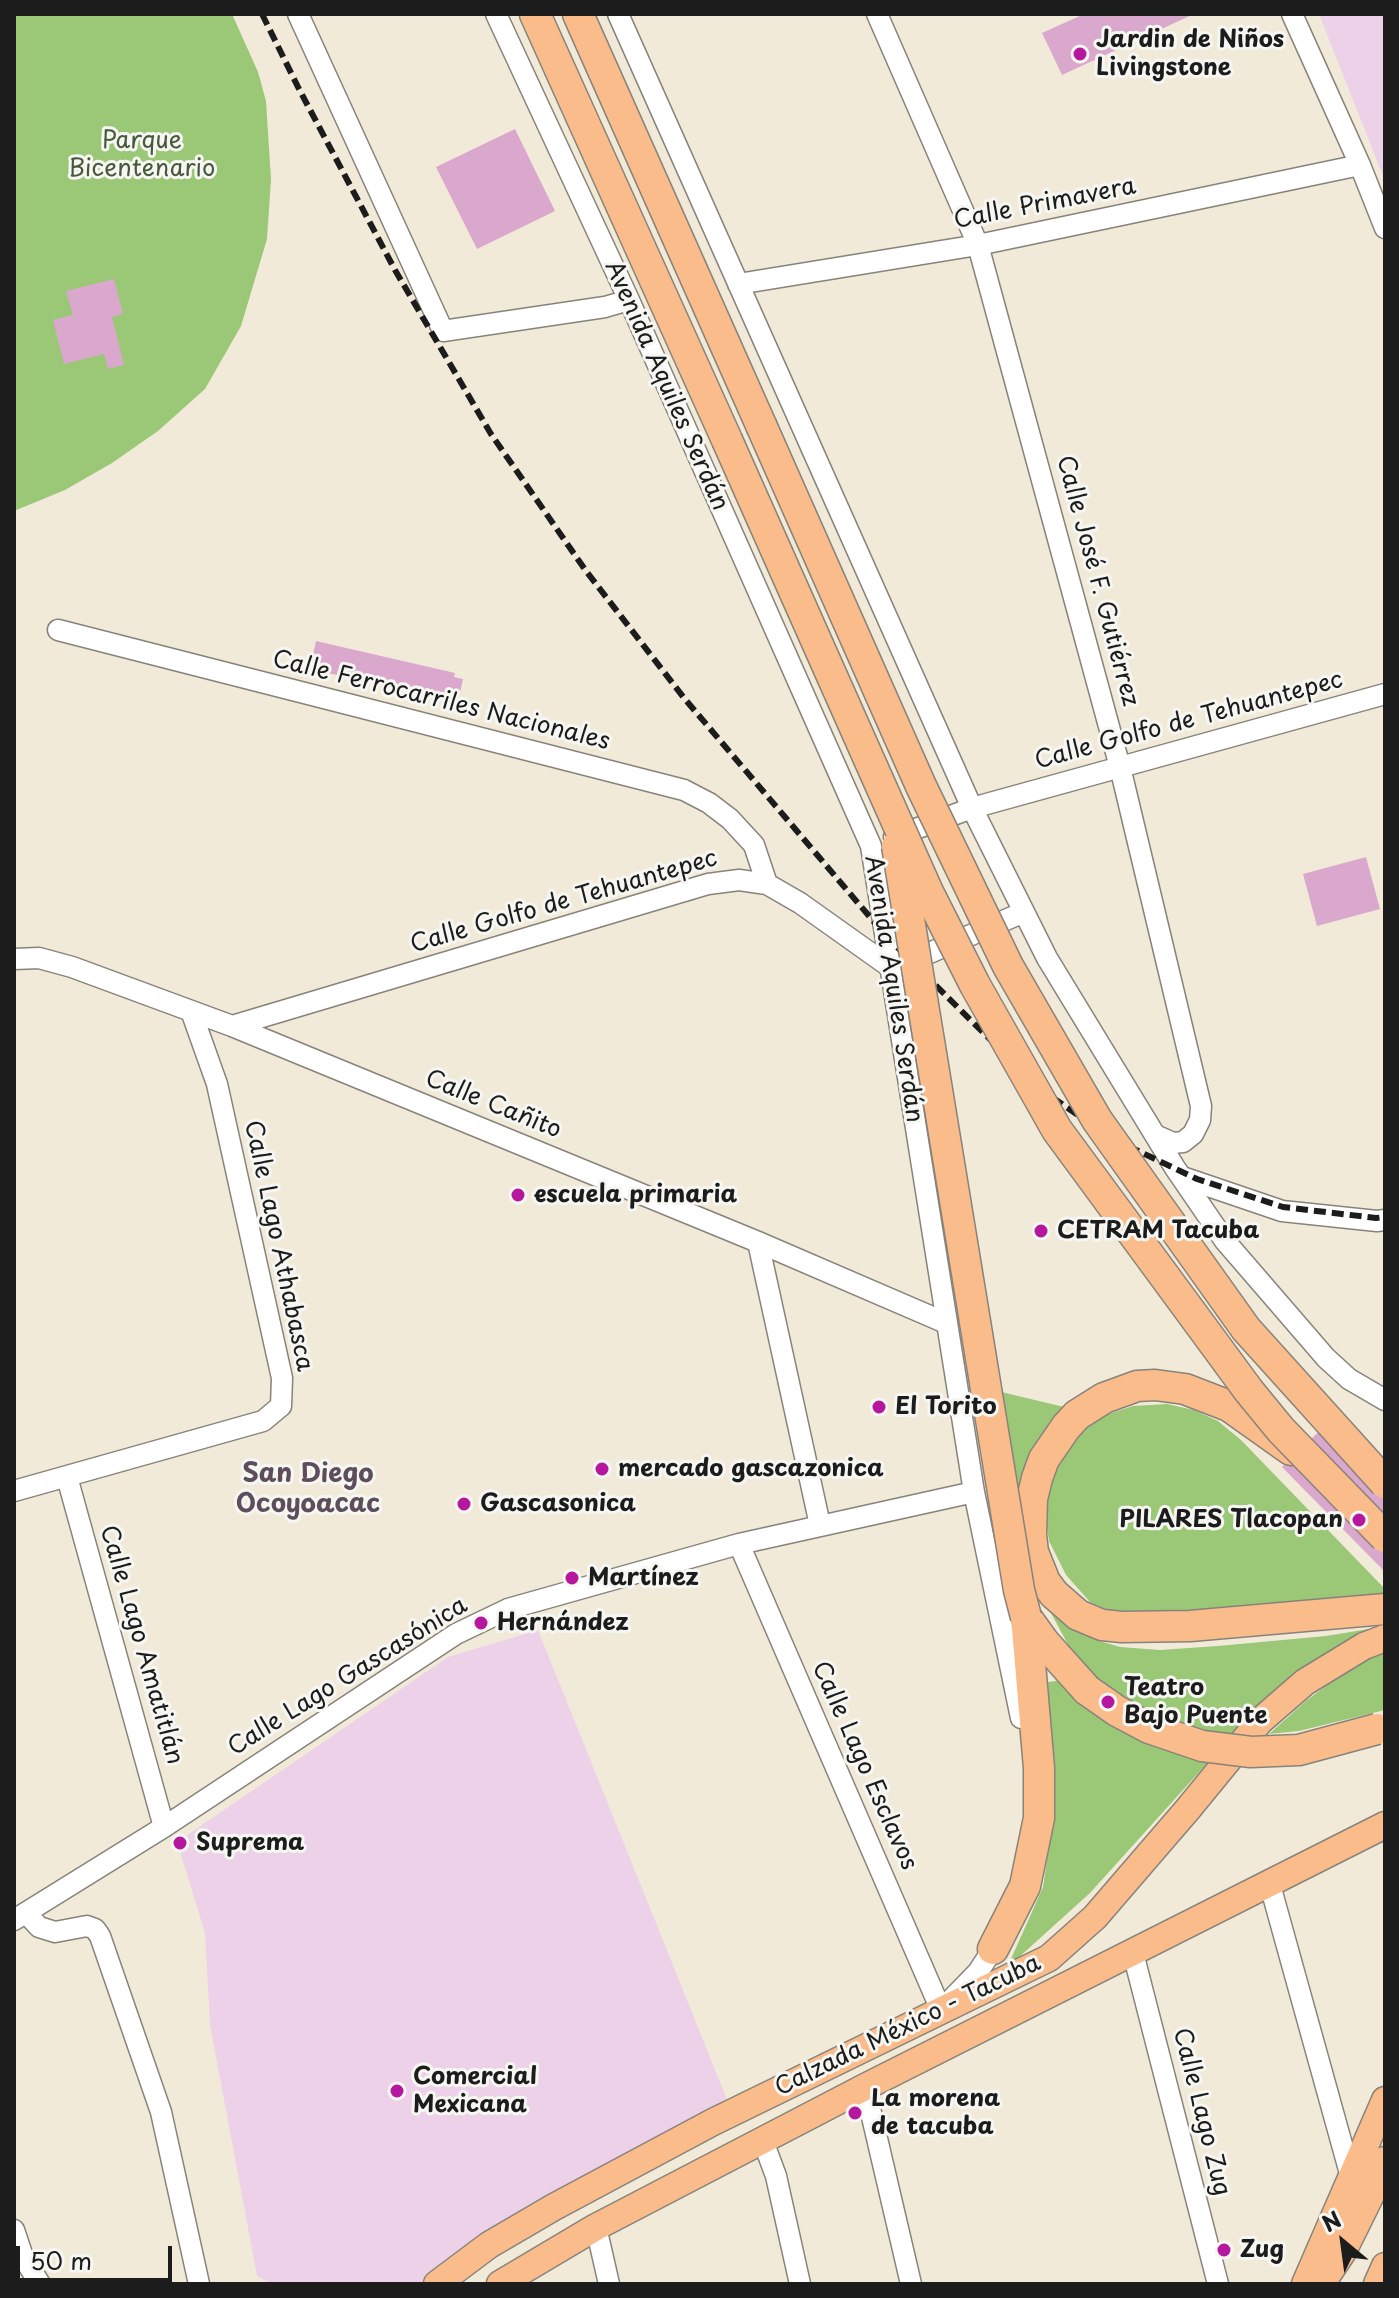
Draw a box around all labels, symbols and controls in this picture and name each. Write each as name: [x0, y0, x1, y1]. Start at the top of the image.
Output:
place label: Jardin de Niños Livingstone: [1096, 26, 1284, 82]
marker: Jardin de Niños Livingstone: [1071, 45, 1089, 63]
park label: Parque Bicentenario: [69, 127, 215, 183]
street label: Calle Primavera: [952, 172, 1138, 236]
street label: Avenida Aquiles Serdán: [598, 257, 734, 515]
street label: Calle José F. Gutiérrez: [1050, 453, 1144, 709]
street label: Calle Ferrocarriles Nacionales: [269, 645, 613, 757]
street label: Calle Golfo de Tehuantepec: [1032, 666, 1346, 776]
street label: Calle Golfo de Tehuantepec: [407, 844, 721, 960]
street label: Avenida Aquiles Serdán: [858, 853, 928, 1125]
street label: Calle Cañito: [421, 1065, 565, 1145]
street label: Calle Lago Athabasca: [237, 1118, 319, 1374]
place label: escuela primaria: [534, 1181, 737, 1209]
marker: escuela primaria: [509, 1186, 527, 1204]
place label: CETRAM Tacuba: [1057, 1217, 1259, 1245]
marker: CETRAM Tacuba: [1032, 1222, 1050, 1240]
place label: El Torito: [895, 1393, 997, 1421]
marker: El Torito: [870, 1398, 888, 1416]
place label: mercado gascazonica: [618, 1455, 884, 1483]
district label: San Diego Ocoyoacac: [236, 1459, 380, 1520]
marker: mercado gascazonica: [593, 1460, 611, 1478]
place label: Gascasonica: [480, 1490, 636, 1518]
marker: Gascasonica: [455, 1495, 473, 1513]
place label: PILARES Tlacopan: [1119, 1506, 1343, 1534]
marker: PILARES Tlacopan: [1350, 1511, 1368, 1529]
street label: Calle Lago Amatitlán: [93, 1522, 189, 1768]
place label: Martínez: [588, 1564, 699, 1592]
marker: Martínez: [563, 1569, 581, 1587]
street label: Calle Lago Gascasónica: [223, 1591, 473, 1763]
place label: Hernández: [497, 1609, 629, 1637]
marker: Hernández: [472, 1614, 490, 1632]
street label: Calle Lago Esclavos: [805, 1657, 923, 1875]
place label: Teatro Bajo Puente: [1124, 1674, 1268, 1730]
marker: Teatro Bajo Puente: [1099, 1693, 1117, 1711]
place label: Suprema: [196, 1829, 304, 1857]
marker: Suprema: [171, 1834, 189, 1852]
street label: Calzada México - Tacuba: [771, 1949, 1045, 2103]
street label: Calle Lago Zug: [1166, 2025, 1236, 2199]
place label: Comercial Mexicana: [413, 2063, 537, 2119]
marker: Comercial Mexicana: [388, 2082, 406, 2100]
place label: La morena de tacuba: [871, 2085, 1000, 2141]
marker: La morena de tacuba: [846, 2104, 864, 2122]
north arrow: [1303, 2202, 1383, 2282]
text: N: [1315, 2202, 1347, 2239]
scale bar: [20, 2230, 176, 2280]
place label: Zug: [1240, 2236, 1284, 2264]
marker: Zug: [1215, 2241, 1233, 2259]
text: 50 m: [30, 2242, 92, 2278]

